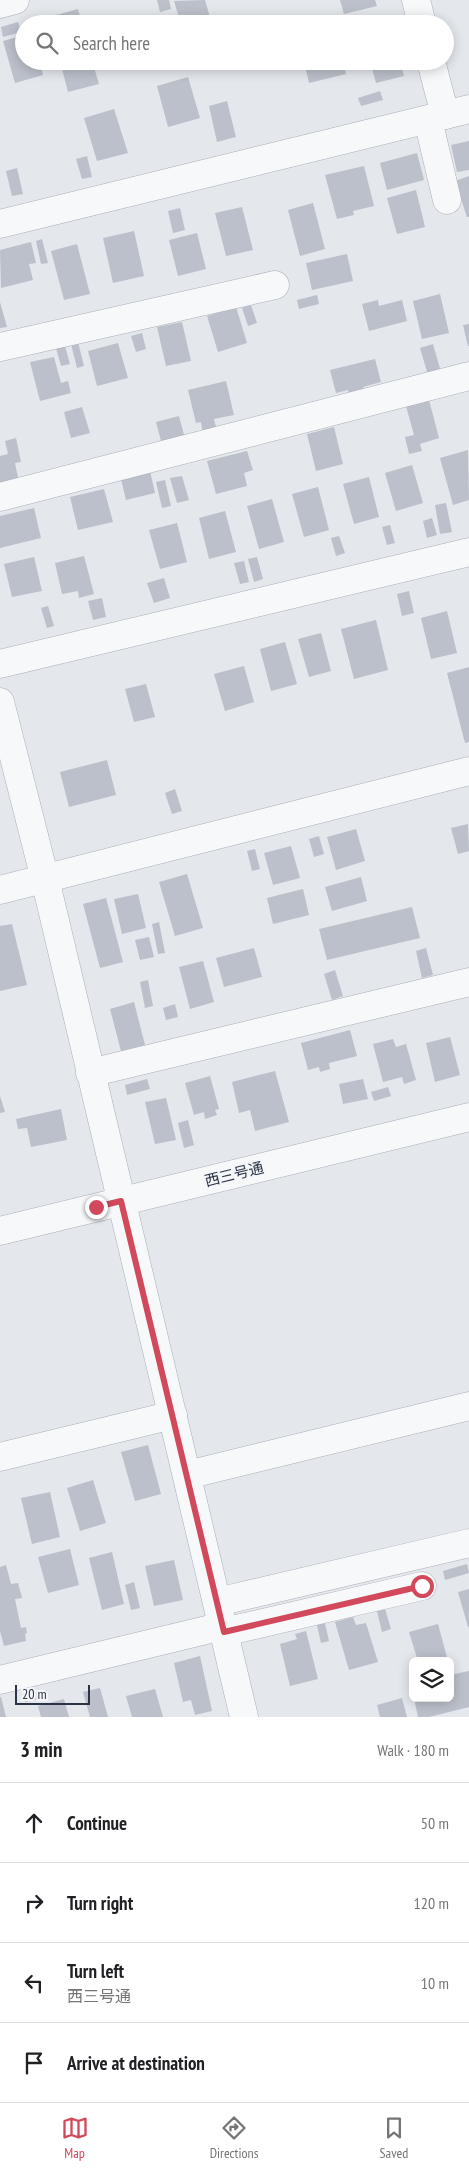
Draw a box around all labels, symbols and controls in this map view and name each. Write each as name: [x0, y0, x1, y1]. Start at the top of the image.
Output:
search box: [15, 15, 454, 70]
icon: search: [33, 29, 61, 57]
text: Search here: [73, 31, 150, 55]
street label: 西三号通: [203, 1158, 265, 1190]
route end: [85, 1196, 108, 1219]
route start: [411, 1575, 434, 1598]
map controls: [409, 1657, 454, 1702]
button: layers: [409, 1657, 454, 1702]
scale bar: [15, 1682, 90, 1705]
text: 20 m: [22, 1685, 47, 1703]
text: 3 min: [20, 1736, 62, 1763]
text: Walk · 180 m: [377, 1740, 449, 1760]
icon: ahead: [20, 1809, 48, 1837]
text: Continue: [67, 1811, 127, 1835]
text: 50 m: [421, 1813, 449, 1833]
icon: right: [20, 1889, 48, 1917]
text: Turn right: [67, 1891, 133, 1915]
text: 120 m: [414, 1893, 449, 1913]
text: Turn left: [67, 1959, 124, 1983]
icon: left: [20, 1969, 48, 1997]
text: 10 m: [421, 1973, 449, 1993]
text: 西三号通: [67, 1986, 131, 2006]
icon: arrive: [20, 2049, 48, 2077]
text: Arrive at destination: [67, 2051, 205, 2075]
tab: Map: [61, 2114, 89, 2162]
tab: Directions: [210, 2114, 258, 2162]
tab: Saved: [380, 2114, 408, 2162]

